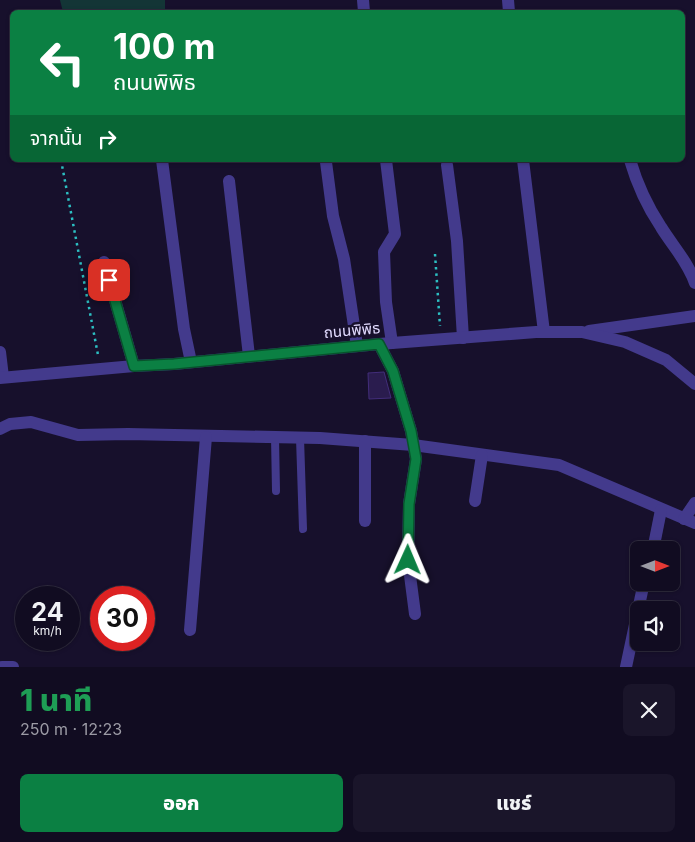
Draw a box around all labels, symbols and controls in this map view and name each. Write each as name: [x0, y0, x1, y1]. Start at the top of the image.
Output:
text: 100 m: [113, 25, 216, 67]
icon: left: [30, 30, 95, 95]
text: ถนนพิพิธ: [113, 69, 196, 95]
icon: right: [93, 125, 121, 153]
text: จากนั้น: [30, 127, 83, 150]
pin: [88, 259, 130, 301]
icon: arrive: [95, 266, 123, 294]
street label: ถนนพิพิธ: [323, 318, 381, 342]
position arrow: [381, 533, 433, 585]
north arrow: [630, 541, 680, 591]
map controls: [630, 541, 680, 651]
speed limit sign: 30: [90, 586, 155, 651]
text: 24: [31, 597, 64, 627]
button: sound: [630, 601, 680, 651]
text: km/h: [33, 623, 62, 638]
text: 1 นาที: [20, 682, 92, 718]
button: close: [623, 684, 675, 736]
text: 250 m · 12:23: [20, 719, 122, 739]
button: ออก: [20, 774, 343, 832]
button: แชร์: [353, 774, 675, 832]

